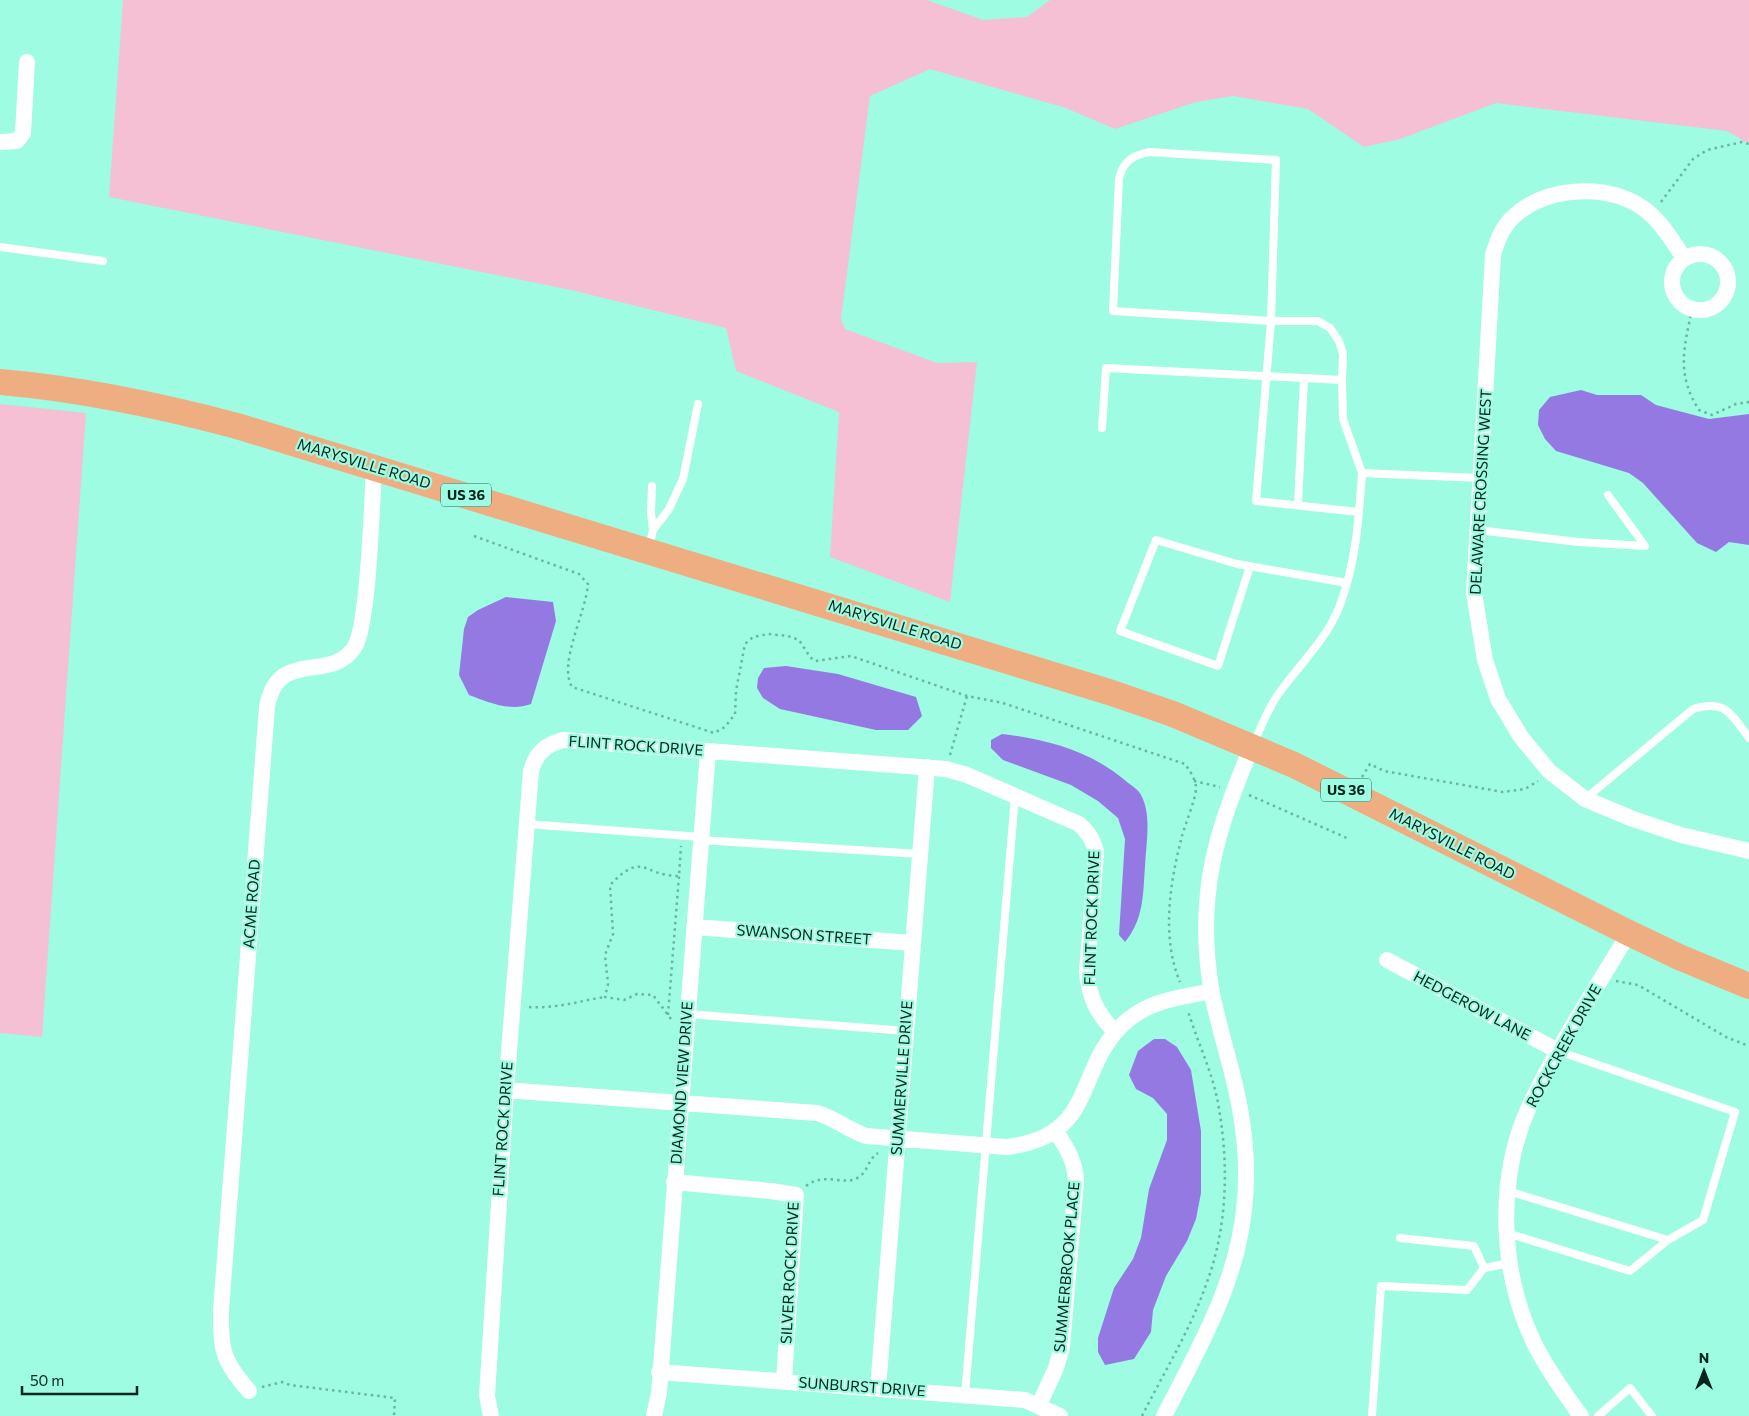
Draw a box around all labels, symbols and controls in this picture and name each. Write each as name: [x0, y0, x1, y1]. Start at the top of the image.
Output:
street label: DELAWARE CROSSING WEST: [1466, 388, 1494, 595]
street label: MARYSVILLE ROAD: [295, 434, 433, 492]
road number: US 36: [441, 484, 491, 506]
street label: MARYSVILLE ROAD: [826, 595, 964, 653]
street label: FLINT ROCK DRIVE: [568, 731, 704, 759]
road number: US 36: [1321, 778, 1371, 802]
street label: MARYSVILLE ROAD: [1387, 804, 1518, 883]
street label: FLINT ROCK DRIVE: [1080, 850, 1102, 986]
street label: ACME ROAD: [239, 859, 263, 949]
street label: SWANSON STREET: [736, 920, 873, 948]
street label: HEDGEROW LANE: [1411, 967, 1534, 1044]
street label: ROCKCREEK DRIVE: [1522, 981, 1604, 1110]
street label: SUMMERVILLE DRIVE: [887, 1000, 915, 1156]
street label: DIAMOND VIEW DRIVE: [666, 1001, 696, 1165]
street label: FLINT ROCK DRIVE: [488, 1061, 516, 1197]
street label: SUMMERBROOK PLACE: [1050, 1181, 1082, 1353]
street label: SILVER ROCK DRIVE: [776, 1201, 802, 1344]
north arrow: [1679, 1346, 1729, 1396]
text: N: [1699, 1349, 1709, 1366]
scale bar: [22, 1364, 138, 1396]
text: 50 m: [30, 1371, 64, 1389]
street label: SUNBURST DRIVE: [798, 1373, 926, 1399]

